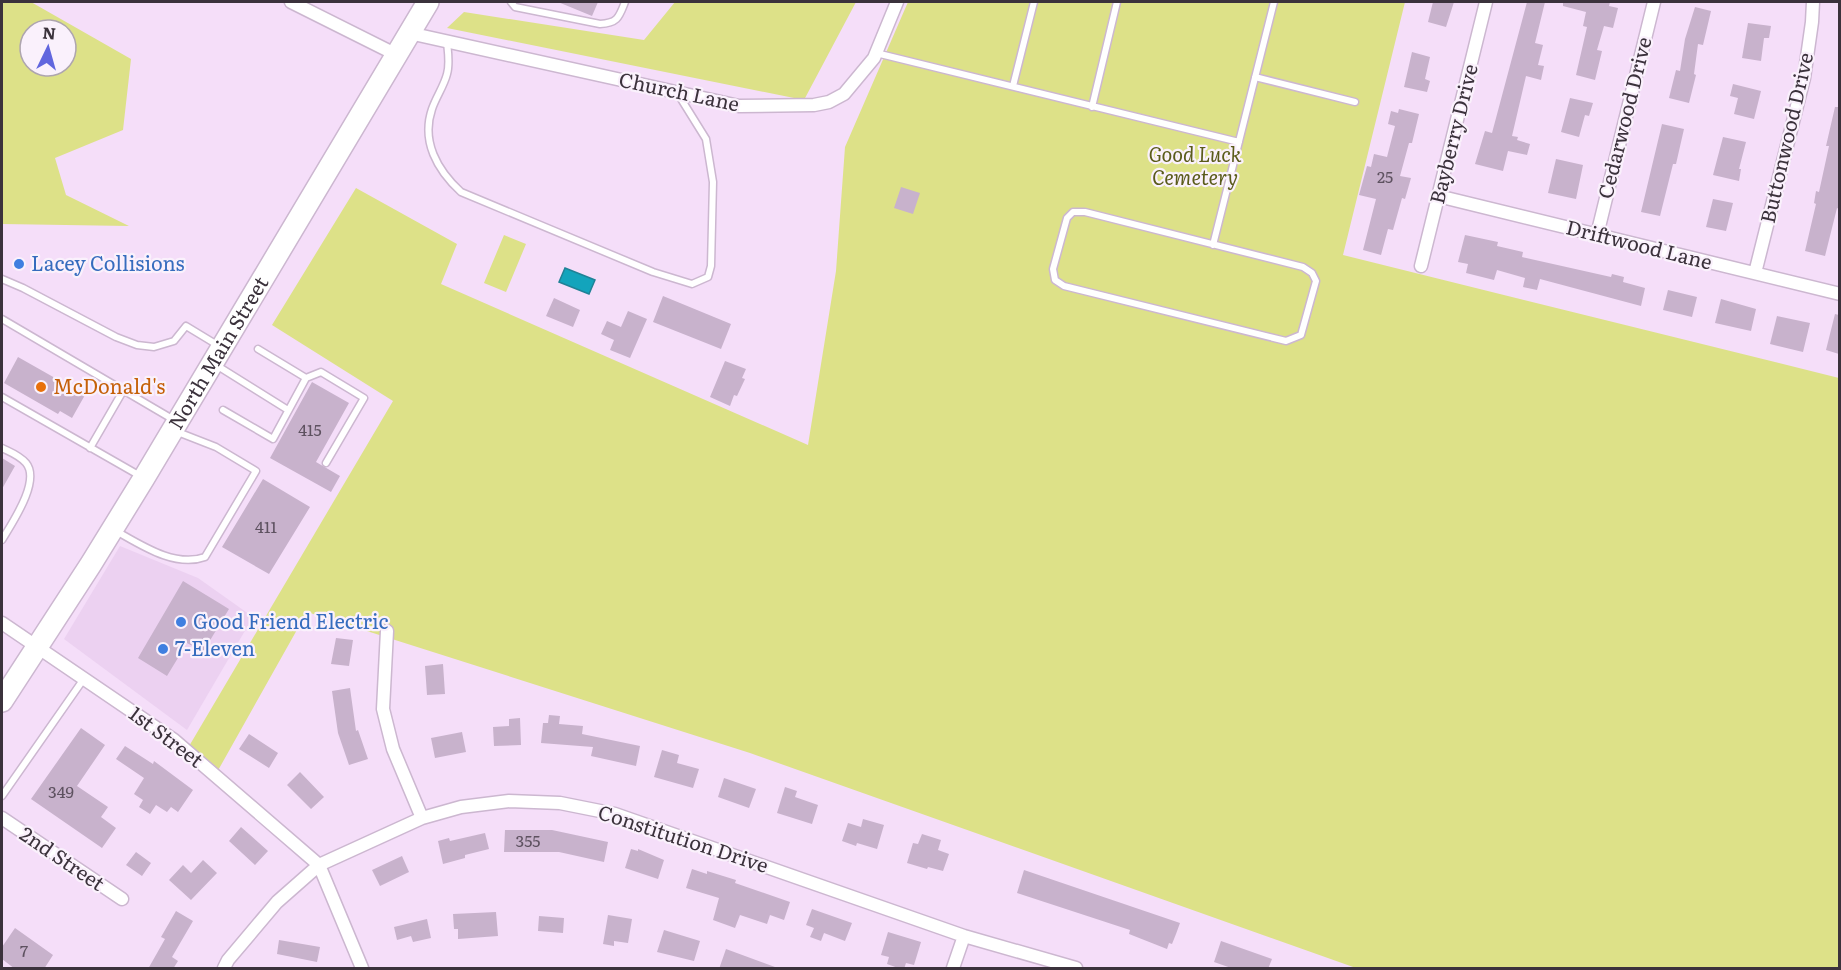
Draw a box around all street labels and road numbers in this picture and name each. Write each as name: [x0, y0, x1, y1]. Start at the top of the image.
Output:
street label: Cedarwood Drive: [1588, 33, 1658, 202]
street label: Buttonwood Drive: [1751, 49, 1819, 226]
street label: Bayberry Drive: [1420, 60, 1484, 207]
street label: Church Lane: [616, 63, 742, 117]
street label: Driftwood Lane: [1563, 210, 1716, 276]
street label: North Main Street: [160, 270, 274, 434]
street label: 1st Street: [124, 697, 211, 773]
street label: Constitution Drive: [595, 795, 773, 879]
street label: 2nd Street: [15, 818, 112, 897]

